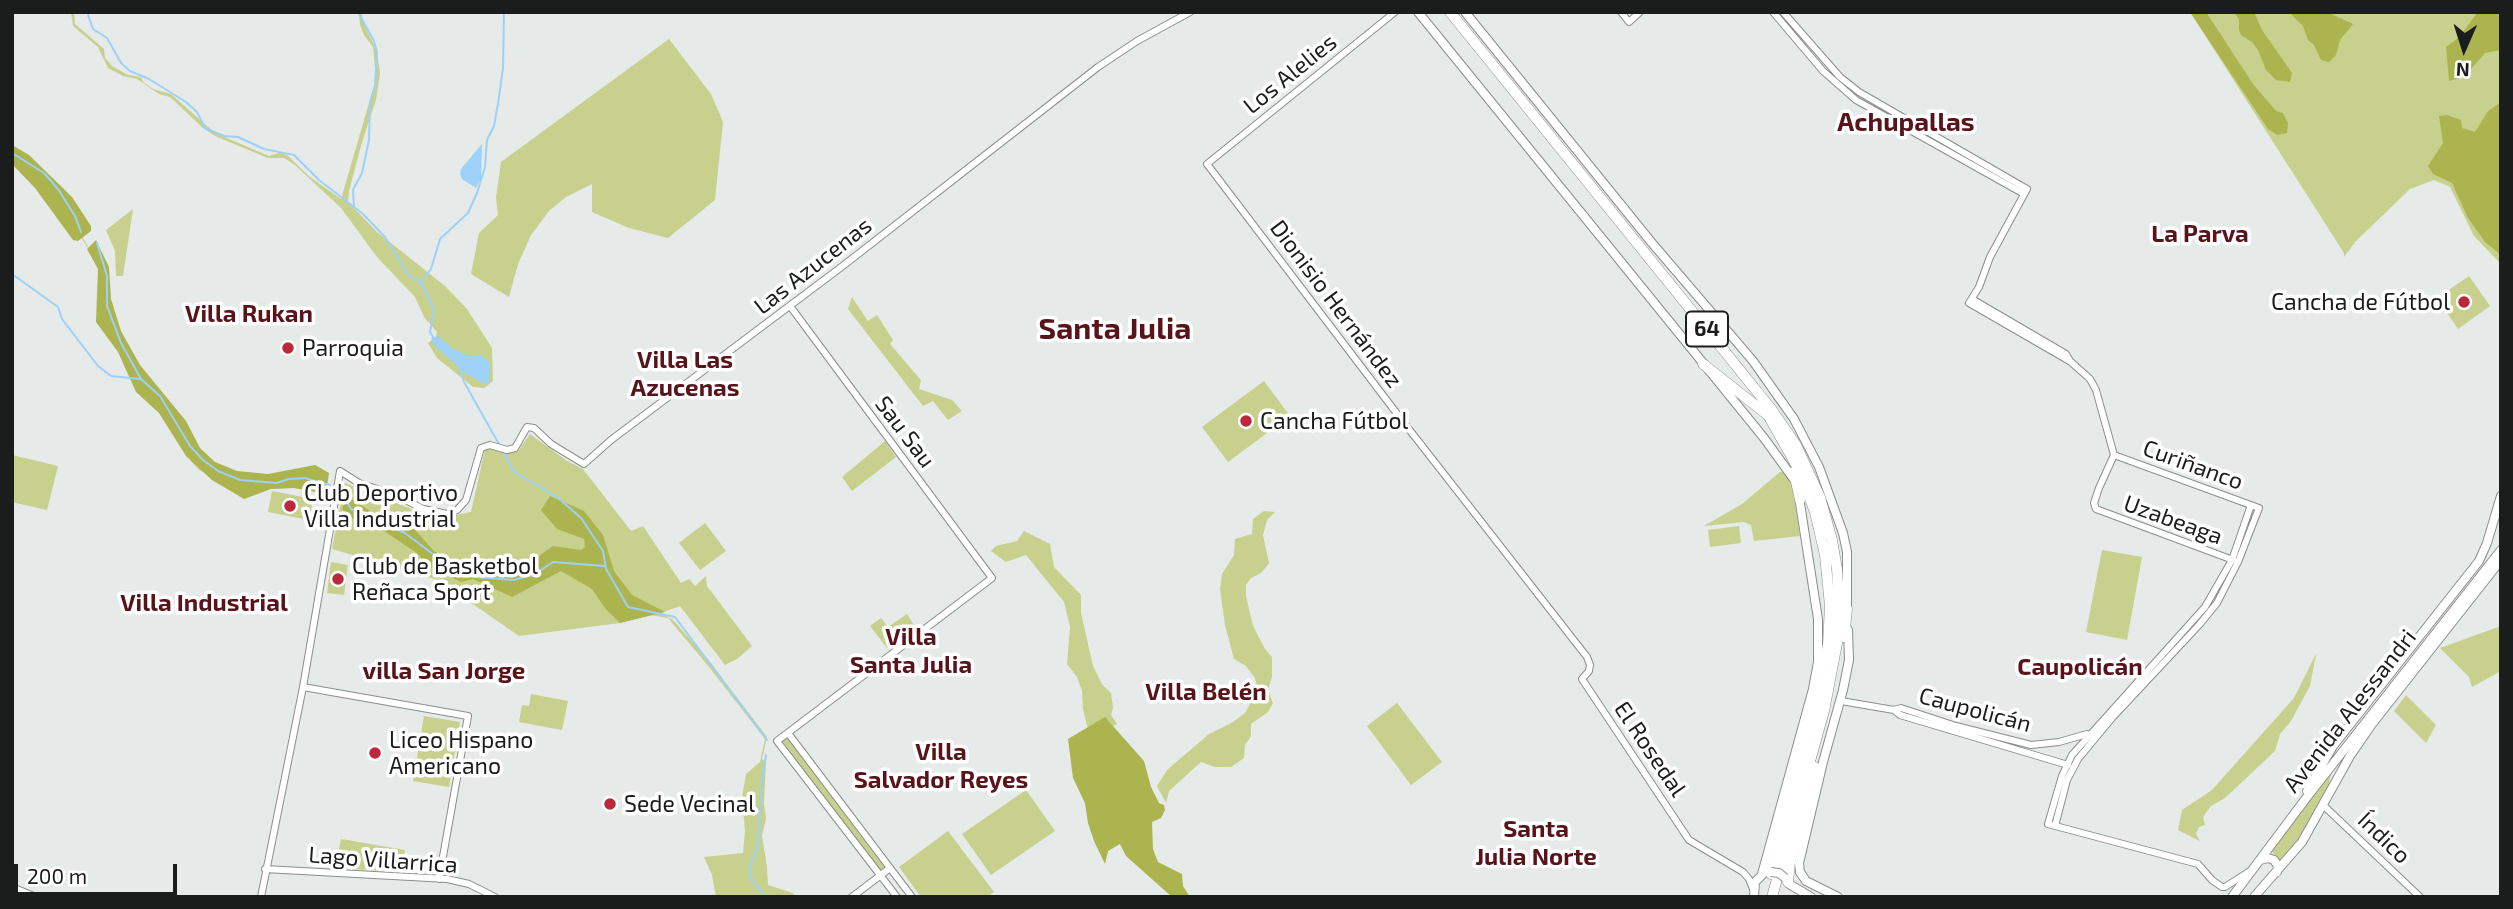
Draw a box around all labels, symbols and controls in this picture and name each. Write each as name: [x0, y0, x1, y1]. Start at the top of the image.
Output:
north arrow: [2429, 14, 2499, 84]
street label: Los Alelies: [1238, 28, 1342, 120]
text: N: [2455, 59, 2470, 82]
district label: Achupallas: [1837, 106, 1975, 138]
street label: Las Azucenas: [749, 212, 877, 320]
street label: Dionisio Hernández: [1264, 215, 1408, 393]
district label: La Parva: [2151, 220, 2249, 248]
place label: Cancha de Fútbol: [2271, 288, 2450, 316]
marker: Cancha de Fútbol: [2456, 294, 2472, 310]
district label: Villa Rukan: [185, 300, 313, 328]
district label: Santa Julia: [1039, 311, 1191, 347]
road number: 64: [1686, 312, 1728, 346]
place label: Parroquia: [302, 334, 404, 362]
marker: Parroquia: [280, 340, 296, 356]
district label: Villa Las Azucenas: [631, 346, 739, 402]
street label: Sau Sau: [869, 391, 941, 473]
place label: Cancha Fútbol: [1260, 407, 1408, 435]
marker: Cancha Fútbol: [1238, 413, 1254, 429]
street label: Curiñanco: [2139, 434, 2247, 496]
place label: Club Deportivo Villa Industrial: [304, 479, 458, 533]
street label: Uzabeaga: [2120, 489, 2226, 551]
marker: Club Deportivo Villa Industrial: [282, 498, 298, 514]
place label: Club de Basketbol Reñaca Sport: [352, 552, 538, 606]
marker: Club de Basketbol Reñaca Sport: [330, 571, 346, 587]
district label: Villa Industrial: [120, 589, 288, 617]
district label: Villa Santa Julia: [850, 623, 972, 679]
street label: Avenida Alessandri: [2278, 624, 2422, 798]
district label: Caupolicán: [2017, 653, 2143, 681]
district label: villa San Jorge: [363, 657, 525, 685]
district label: Villa Belén: [1145, 678, 1267, 706]
street label: Caupolicán: [1916, 682, 2034, 738]
street label: El Rosedal: [1608, 696, 1692, 802]
place label: Liceo Hispano Americano: [389, 726, 533, 780]
district label: Villa Salvador Reyes: [854, 738, 1028, 794]
marker: Liceo Hispano Americano: [367, 745, 383, 761]
place label: Sede Vecinal: [624, 790, 755, 818]
marker: Sede Vecinal: [602, 796, 618, 812]
street label: Índico: [2352, 806, 2416, 870]
district label: Santa Julia Norte: [1475, 815, 1597, 871]
street label: Lago Villarrica: [308, 841, 458, 879]
scale bar: [18, 850, 180, 894]
text: 200 m: [27, 863, 87, 888]

